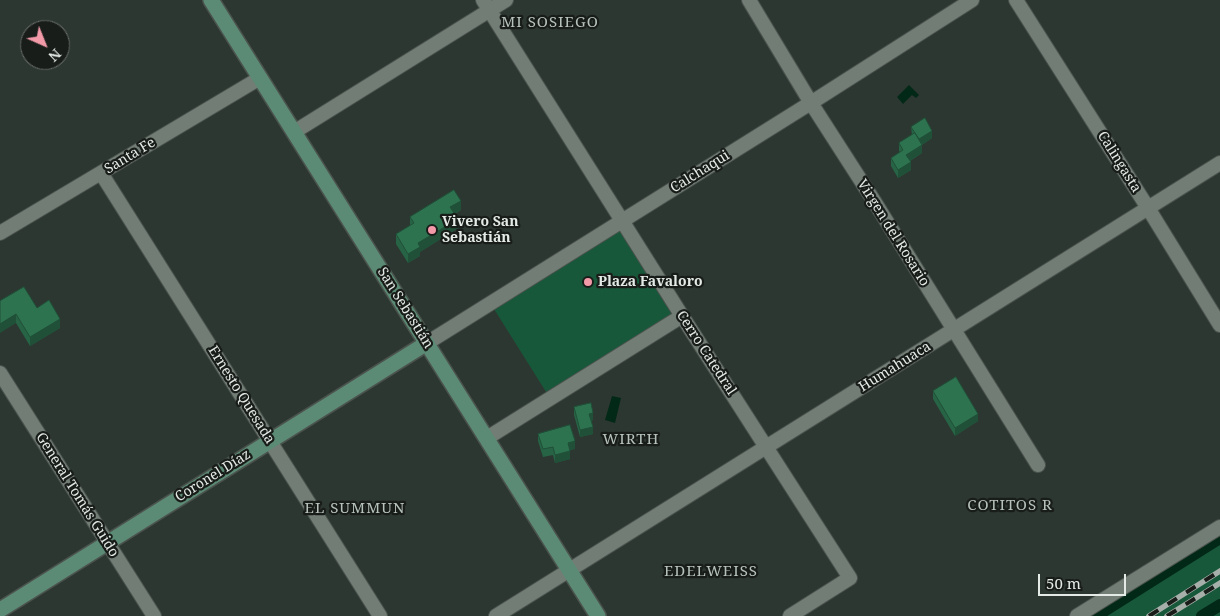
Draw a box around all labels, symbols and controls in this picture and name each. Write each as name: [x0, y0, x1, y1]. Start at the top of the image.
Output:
district label: MI SOSIEGO: [500, 14, 600, 32]
north arrow: [20, 20, 70, 70]
text: N: [45, 45, 66, 66]
street label: Calingasta: [1094, 128, 1144, 196]
street label: Santa Fe: [102, 134, 158, 178]
street label: Calchaqui: [667, 147, 733, 197]
street label: Virgen del Rosario: [853, 176, 933, 290]
place label: Vivero San Sebastián: [442, 214, 519, 246]
marker: Vivero San Sebastián: [426, 224, 438, 236]
street label: San Sebastián: [373, 264, 437, 352]
place label: Plaza Favaloro: [598, 274, 703, 290]
marker: Plaza Favaloro: [582, 276, 594, 288]
street label: Cerro Catedral: [673, 308, 739, 398]
street label: Humahuaca: [856, 338, 934, 396]
street label: Ernesto Quesada: [204, 343, 278, 447]
street label: General Tomás Guido: [32, 430, 122, 560]
district label: WIRTH: [602, 431, 660, 449]
street label: Coronel Díaz: [172, 446, 254, 506]
district label: COTITOS R: [966, 497, 1054, 515]
district label: EL SUMMUN: [303, 500, 407, 518]
district label: EDELWEISS: [663, 563, 759, 581]
scale bar: [1040, 564, 1128, 596]
text: 50 m: [1046, 573, 1081, 593]

